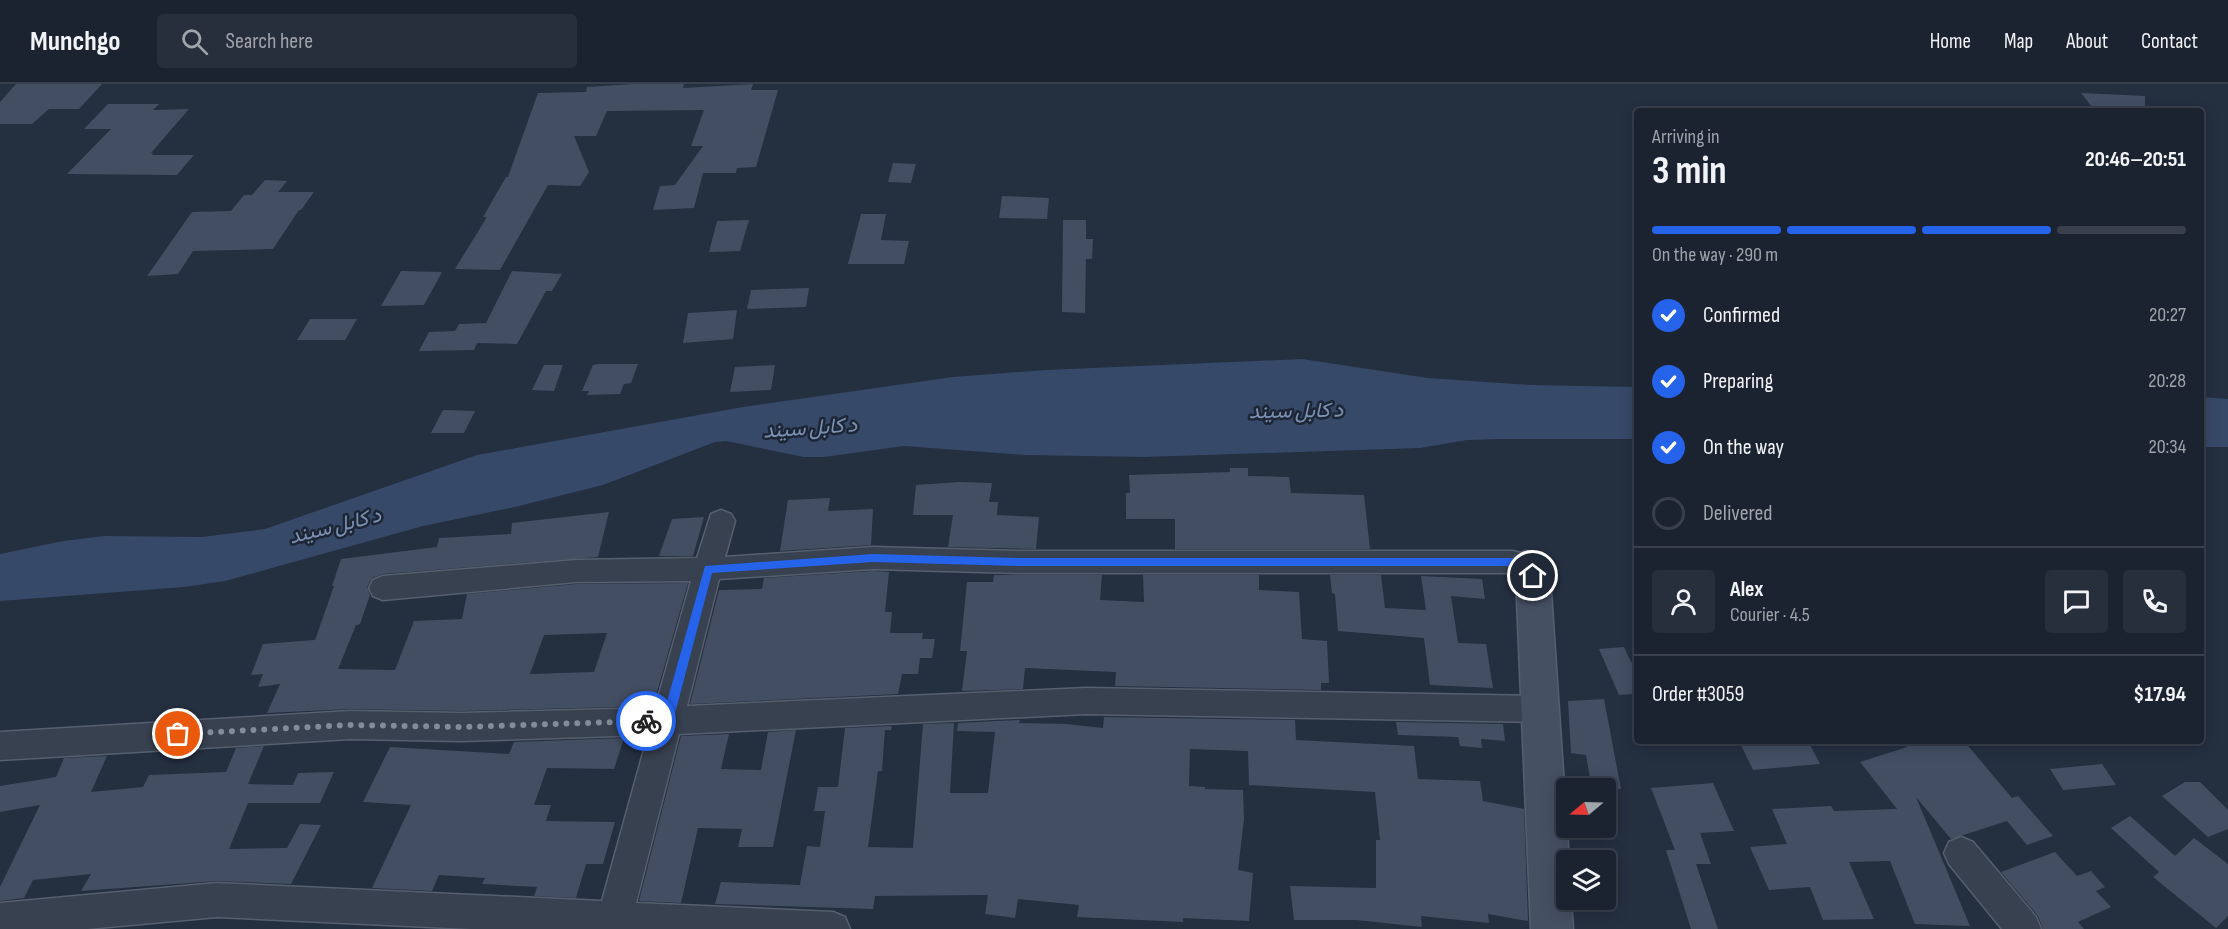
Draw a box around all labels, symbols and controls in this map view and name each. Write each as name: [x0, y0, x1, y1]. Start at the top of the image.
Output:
search box: [157, 14, 577, 68]
text: Munchgo: [30, 25, 121, 58]
icon: search: [178, 25, 211, 58]
text: Search here: [226, 28, 313, 55]
text: Home: [1930, 29, 1971, 54]
text: Map: [2004, 29, 2033, 54]
text: About: [2066, 29, 2108, 54]
text: Contact: [2141, 29, 2198, 54]
text: Arriving in: [1652, 125, 1720, 149]
text: 20:46–20:51: [2085, 146, 2186, 173]
text: 3 min: [1652, 148, 1727, 195]
text: On the way · 290 m: [1652, 243, 1778, 267]
icon: check: [1652, 299, 1685, 332]
text: Confirmed: [1703, 302, 1780, 329]
text: 20:27: [2149, 303, 2186, 327]
icon: check: [1652, 365, 1685, 398]
text: Preparing: [1703, 368, 1773, 395]
text: 20:28: [2148, 369, 2186, 393]
water label: د کابل سيند: [1249, 398, 1344, 424]
water label: د کابل سيند: [762, 412, 859, 444]
icon: check: [1652, 431, 1685, 464]
text: On the way: [1703, 434, 1784, 461]
text: 20:34: [2149, 435, 2186, 459]
text: Delivered: [1703, 500, 1772, 527]
water label: د کابل سيند: [286, 502, 385, 550]
pin: [1507, 550, 1558, 601]
icon: home: [1516, 559, 1549, 592]
button: person: [1652, 570, 1715, 633]
button: chat: [2045, 570, 2108, 633]
button: phone: [2123, 570, 2186, 633]
text: Alex: [1730, 576, 1763, 603]
text: Courier · 4.5: [1730, 603, 1810, 627]
text: Order #3059: [1652, 681, 1744, 708]
text: $17.94: [2133, 681, 2186, 708]
courier: [616, 691, 676, 751]
icon: bike: [630, 705, 663, 738]
pin: [152, 708, 203, 759]
icon: bag: [161, 717, 194, 750]
north arrow: [1556, 778, 1616, 838]
map controls: [1556, 778, 1616, 910]
button: layers: [1556, 850, 1616, 910]

